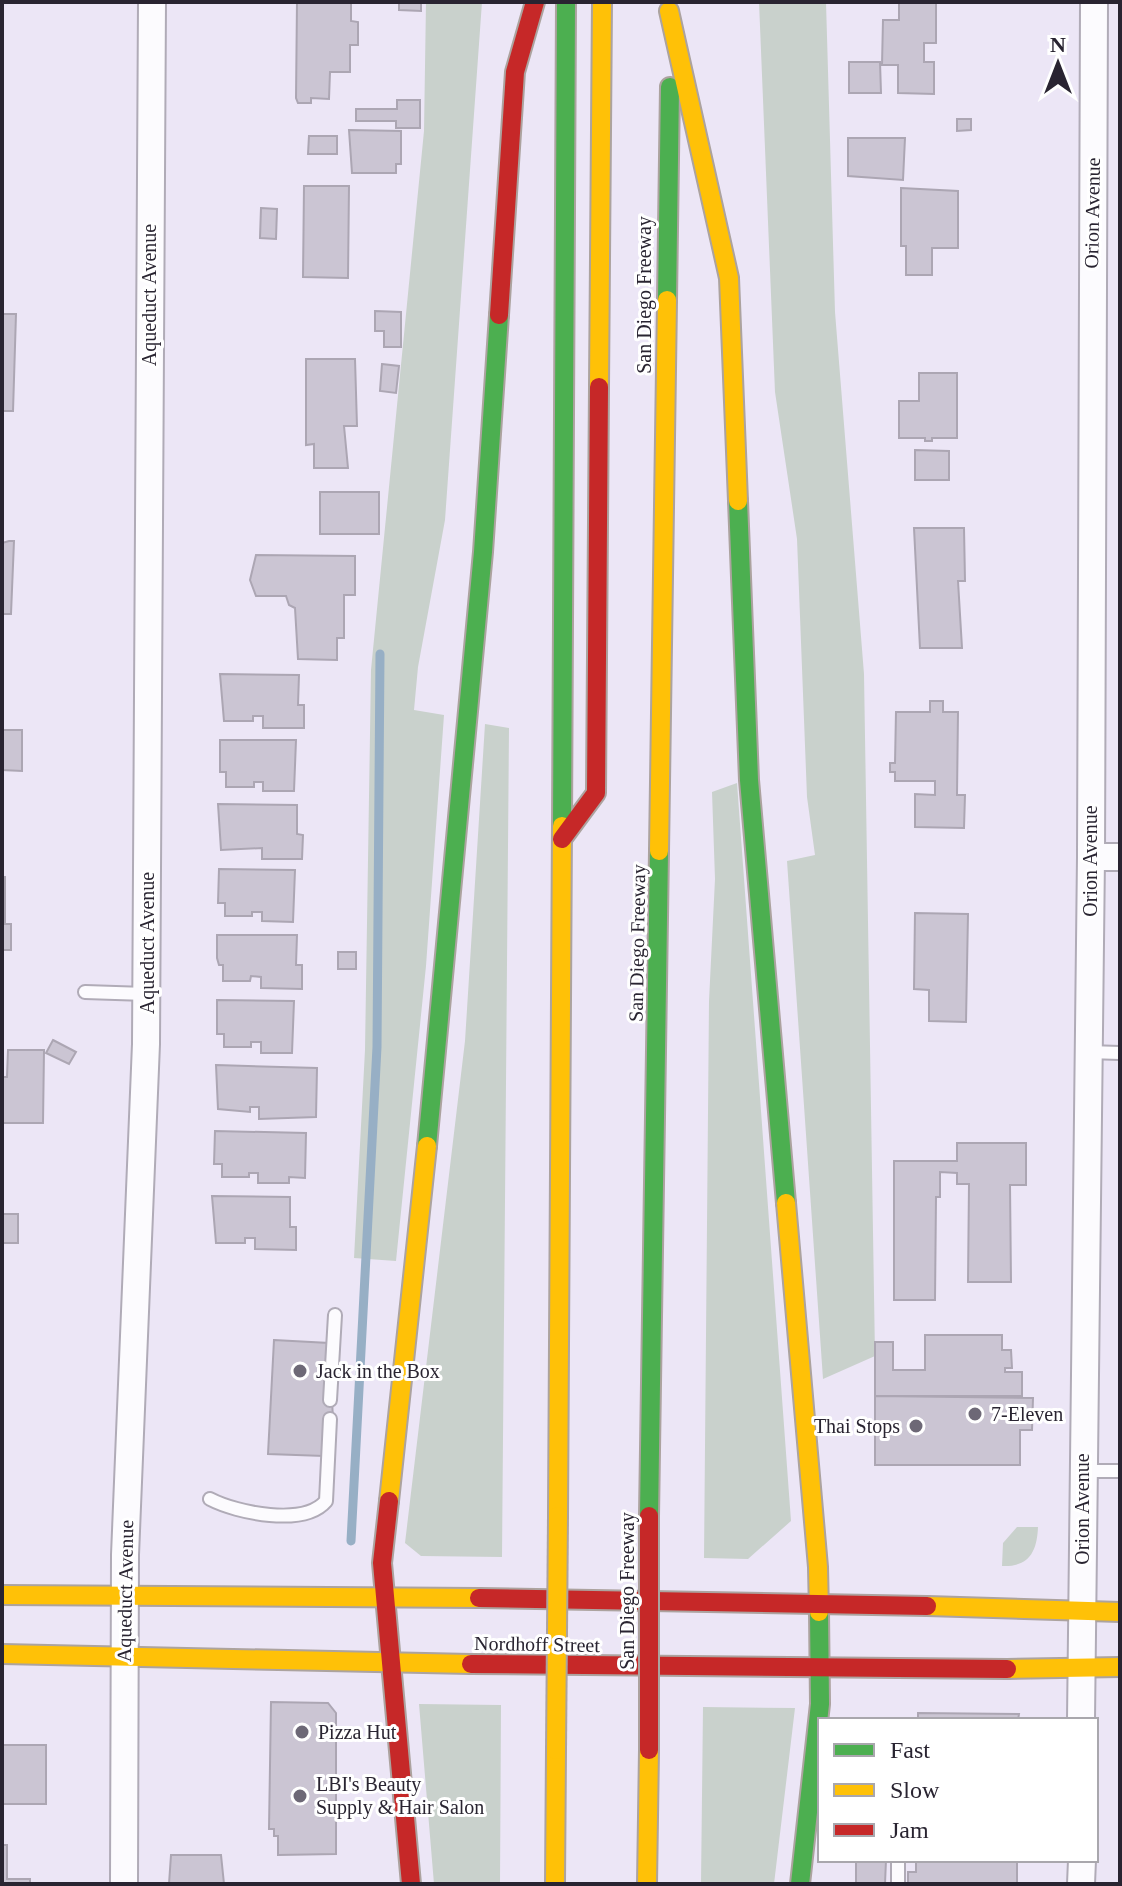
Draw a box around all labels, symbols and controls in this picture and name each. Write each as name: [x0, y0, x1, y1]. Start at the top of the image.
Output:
north arrow: [1018, 24, 1098, 104]
text: N: [1050, 32, 1066, 57]
street label: Orion Avenue: [1080, 157, 1104, 269]
street label: San Diego Freeway: [633, 216, 656, 374]
street label: Aqueduct Avenue: [138, 224, 161, 366]
street label: Orion Avenue: [1079, 805, 1101, 917]
street label: San Diego Freeway: [625, 864, 650, 1022]
street label: Aqueduct Avenue: [136, 872, 159, 1014]
place label: Jack in the Box: [316, 1360, 440, 1382]
marker: Jack in the Box: [291, 1362, 309, 1380]
place label: 7-Eleven: [991, 1403, 1063, 1425]
marker: 7-Eleven: [966, 1405, 984, 1423]
place label: Thai Stops: [814, 1415, 900, 1438]
marker: Thai Stops: [907, 1417, 925, 1435]
street label: Orion Avenue: [1071, 1453, 1093, 1565]
street label: San Diego Freeway: [616, 1512, 639, 1670]
street label: Aqueduct Avenue: [113, 1520, 138, 1662]
street label: Nordhoff Street: [474, 1632, 600, 1656]
legend: [818, 1718, 1098, 1862]
place label: Pizza Hut: [318, 1721, 397, 1743]
marker: Pizza Hut: [293, 1723, 311, 1741]
text: Fast: [890, 1737, 930, 1763]
place label: LBI's Beauty Supply & Hair Salon: [316, 1773, 484, 1819]
text: Slow: [890, 1777, 940, 1803]
marker: LBI's Beauty Supply & Hair Salon: [291, 1787, 309, 1805]
text: Jam: [890, 1817, 929, 1843]

